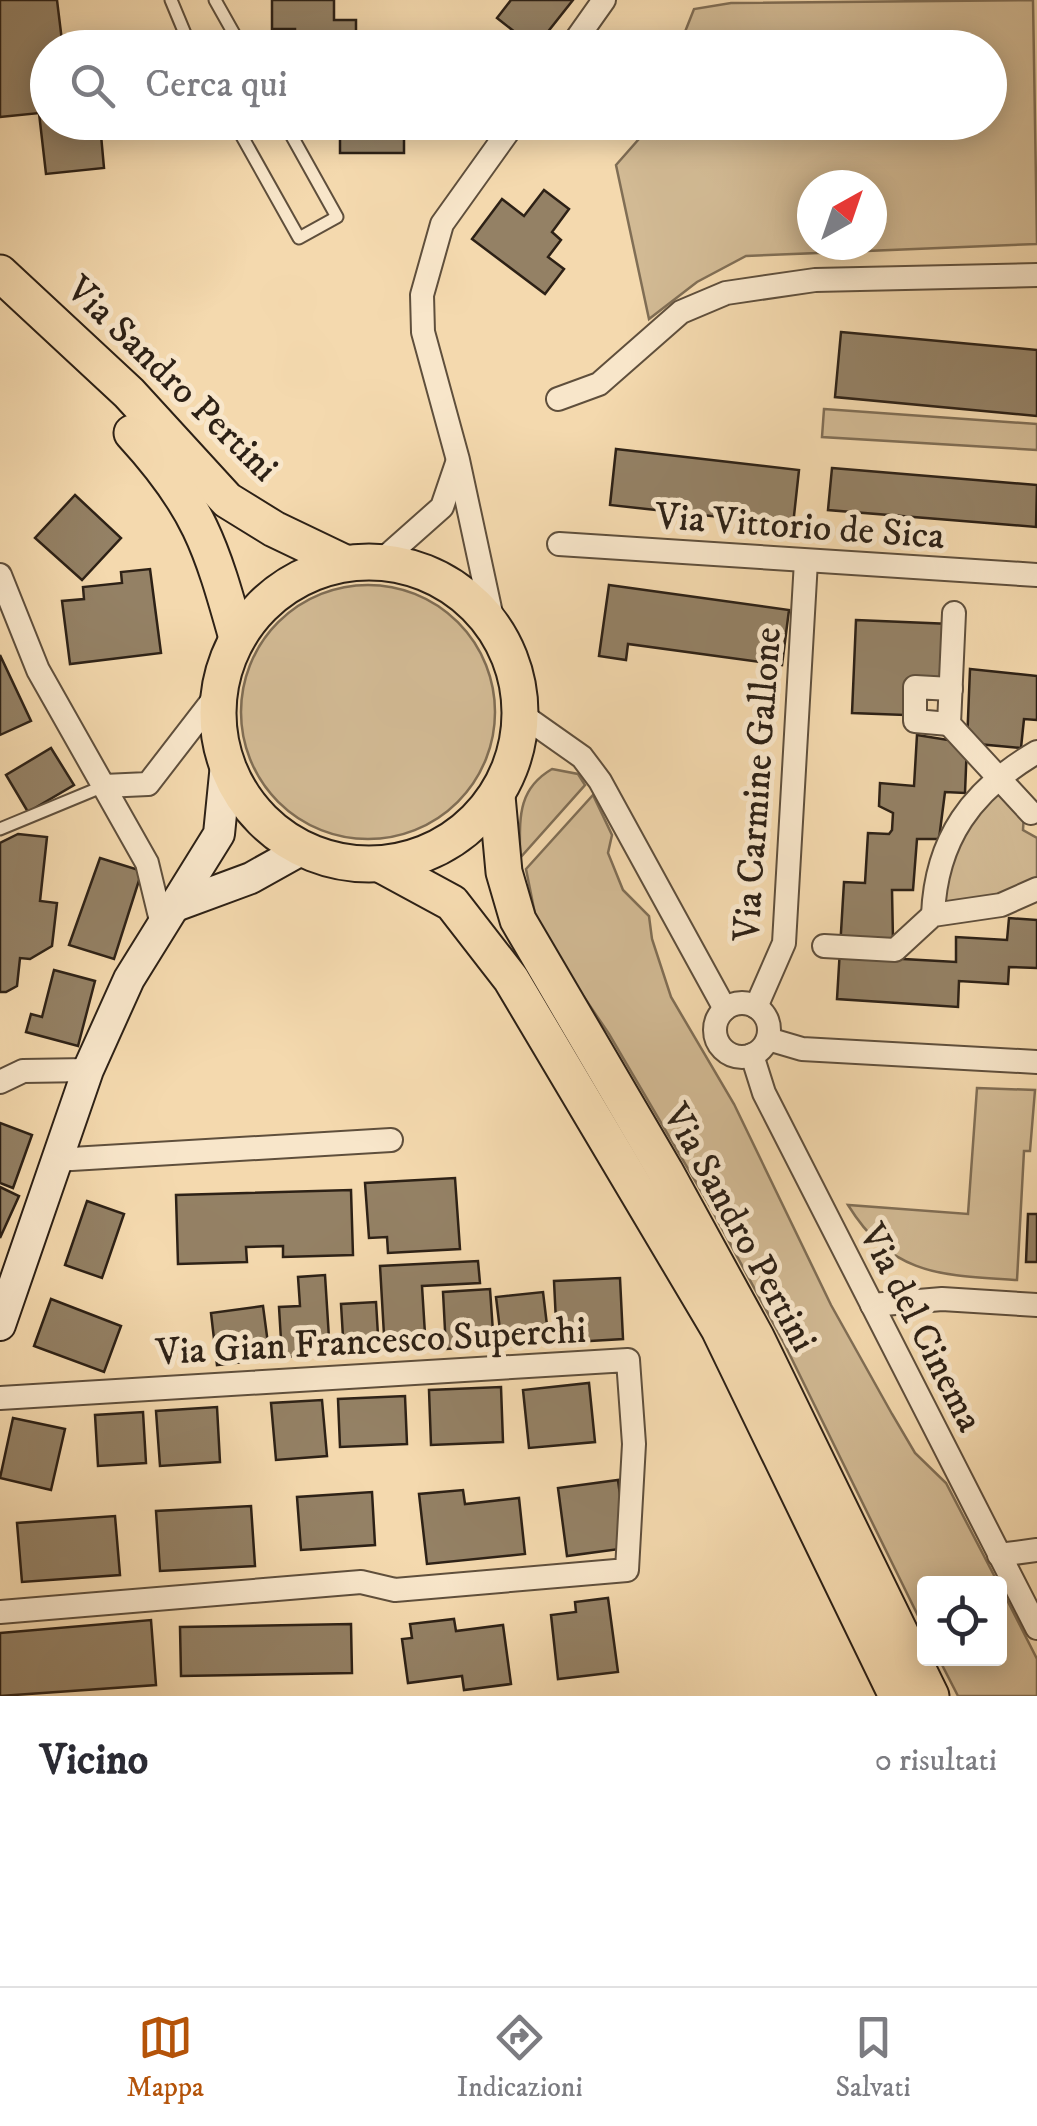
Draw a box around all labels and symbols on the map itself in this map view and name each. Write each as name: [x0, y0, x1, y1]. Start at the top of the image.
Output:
north arrow: [797, 170, 887, 260]
street label: Via Sandro Pertini: [55, 265, 288, 493]
street label: Via Vittorio de Sica: [653, 493, 946, 561]
street label: Via Carmine Gallone: [723, 625, 793, 944]
street label: Via Sandro Pertini: [651, 1095, 827, 1360]
street label: Via del Cinema: [847, 1215, 993, 1440]
street label: Via Gian Francesco Superchi: [154, 1307, 587, 1377]

